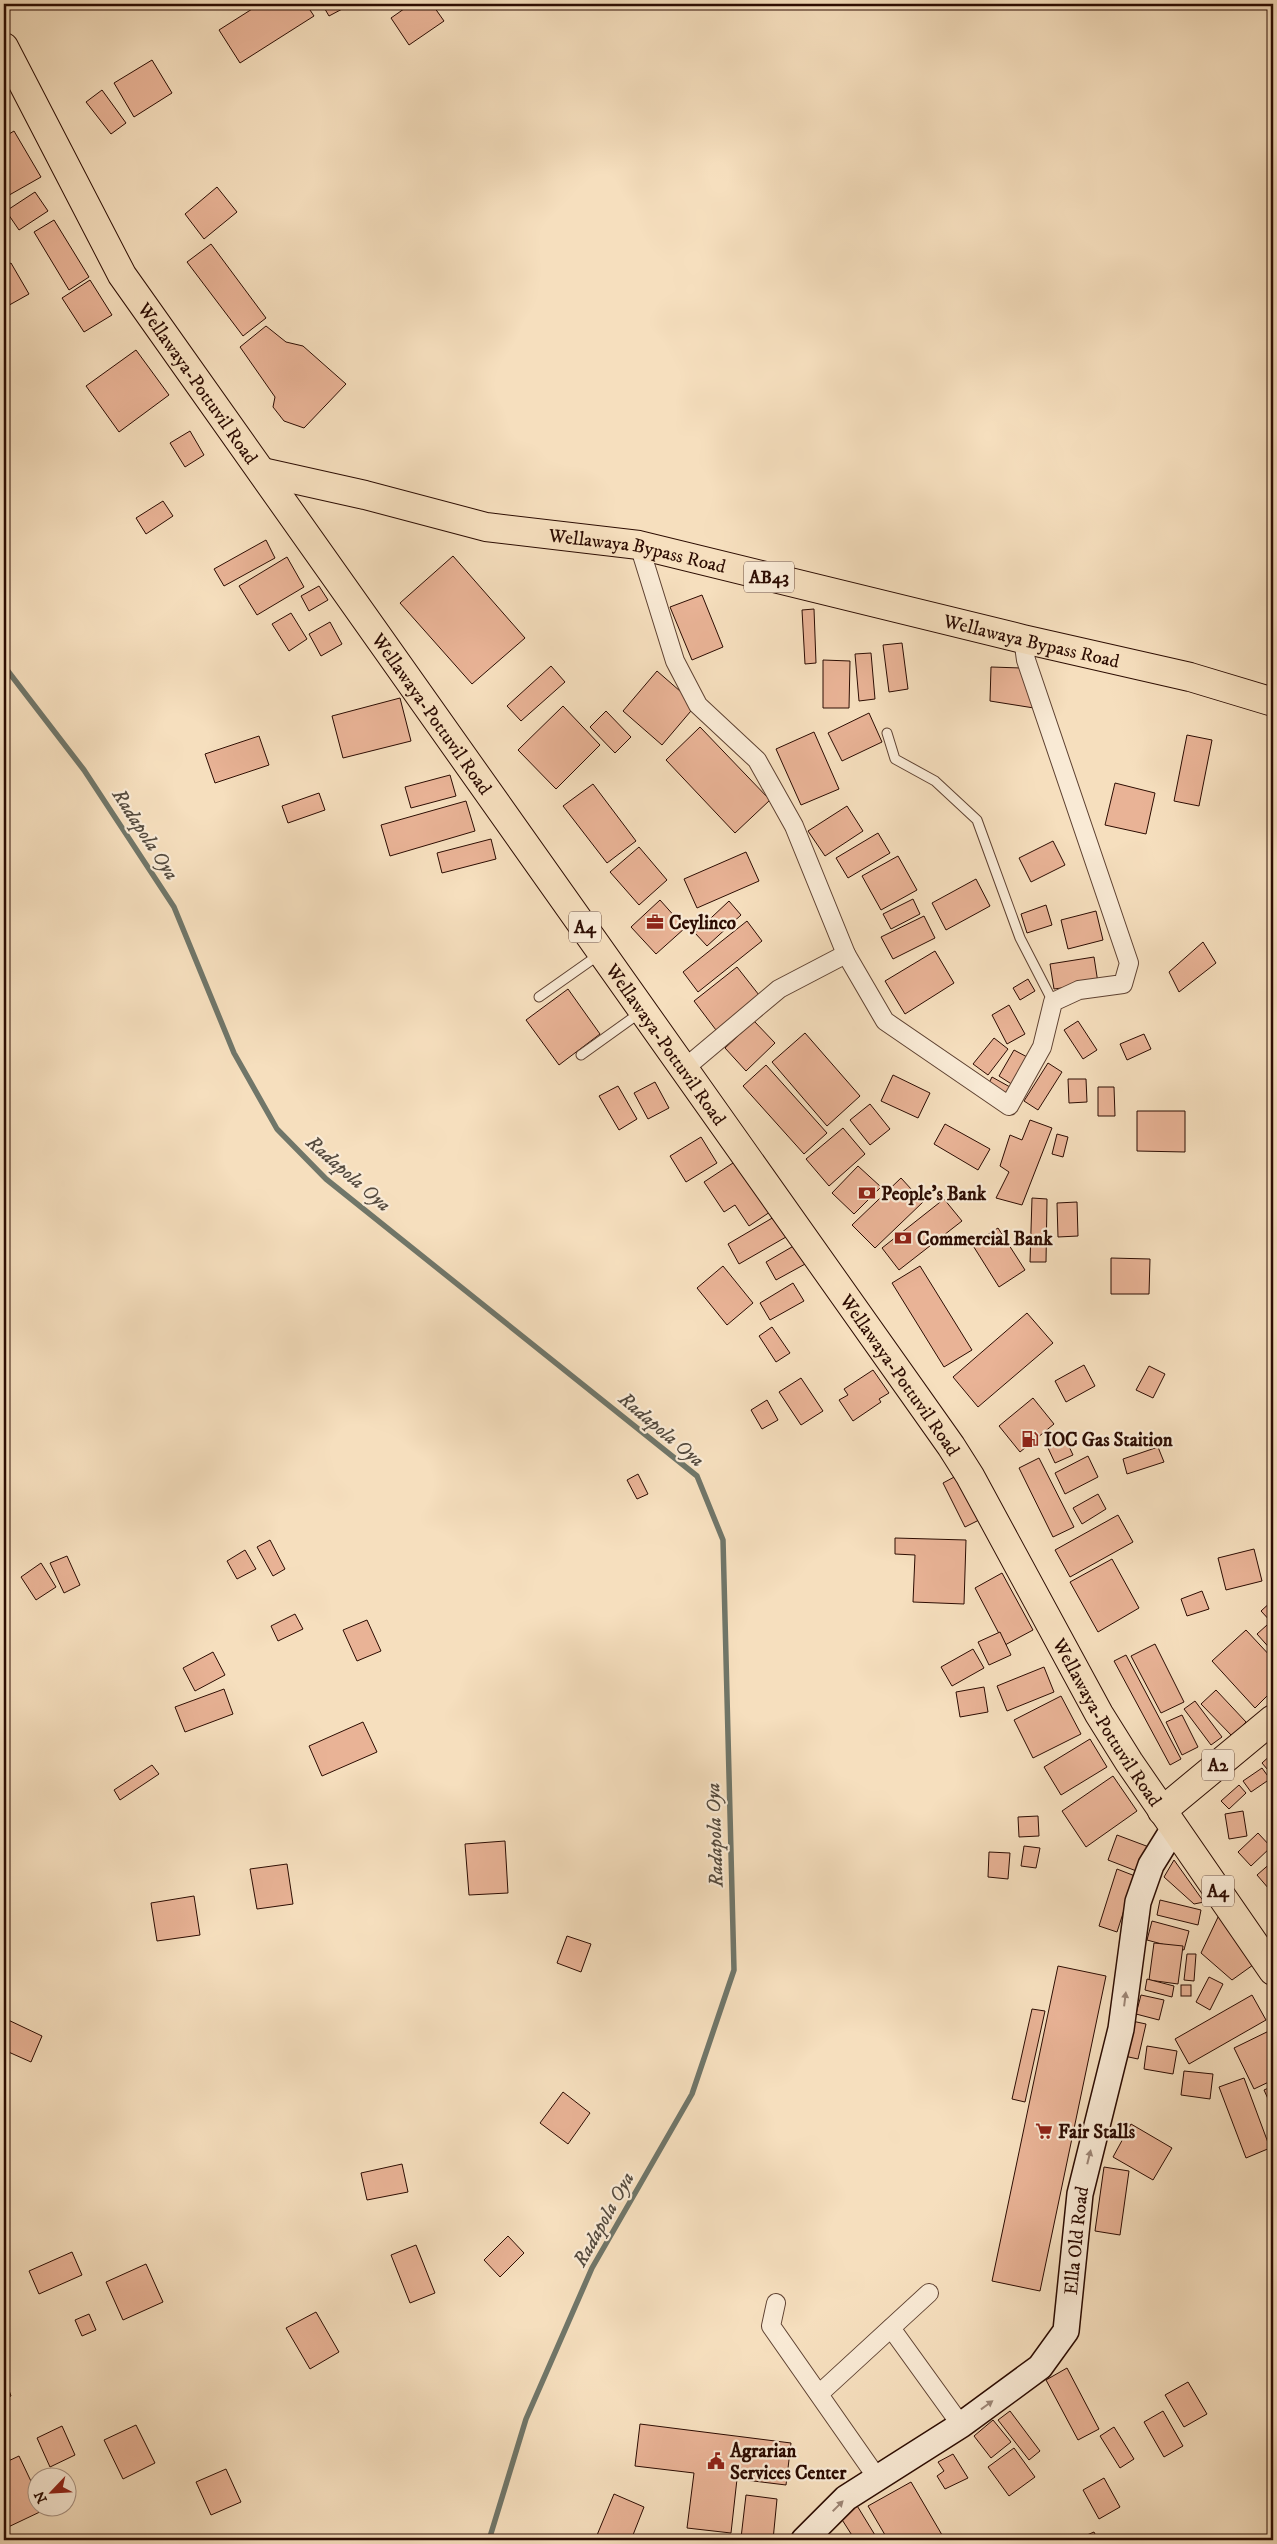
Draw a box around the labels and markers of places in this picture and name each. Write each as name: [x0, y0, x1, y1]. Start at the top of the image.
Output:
office icon: Ceylinco: [645, 912, 665, 932]
place label: Ceylinco: [669, 912, 736, 935]
bank icon: People's Bank: [857, 1183, 877, 1203]
place label: People's Bank: [881, 1183, 987, 1206]
bank icon: Commercial Bank: [893, 1228, 913, 1248]
place label: Commercial Bank: [917, 1228, 1053, 1251]
fuel station icon: IOC Gas Staition: [1020, 1429, 1040, 1449]
place label: IOC Gas Staition: [1044, 1429, 1174, 1452]
supermarket icon: Fair Stalls: [1034, 2121, 1054, 2141]
place label: Fair Stalls: [1058, 2121, 1136, 2144]
place label: Agrarian Services Center: [729, 2440, 847, 2485]
public building icon: Agrarian Services Center: [706, 2451, 726, 2471]

